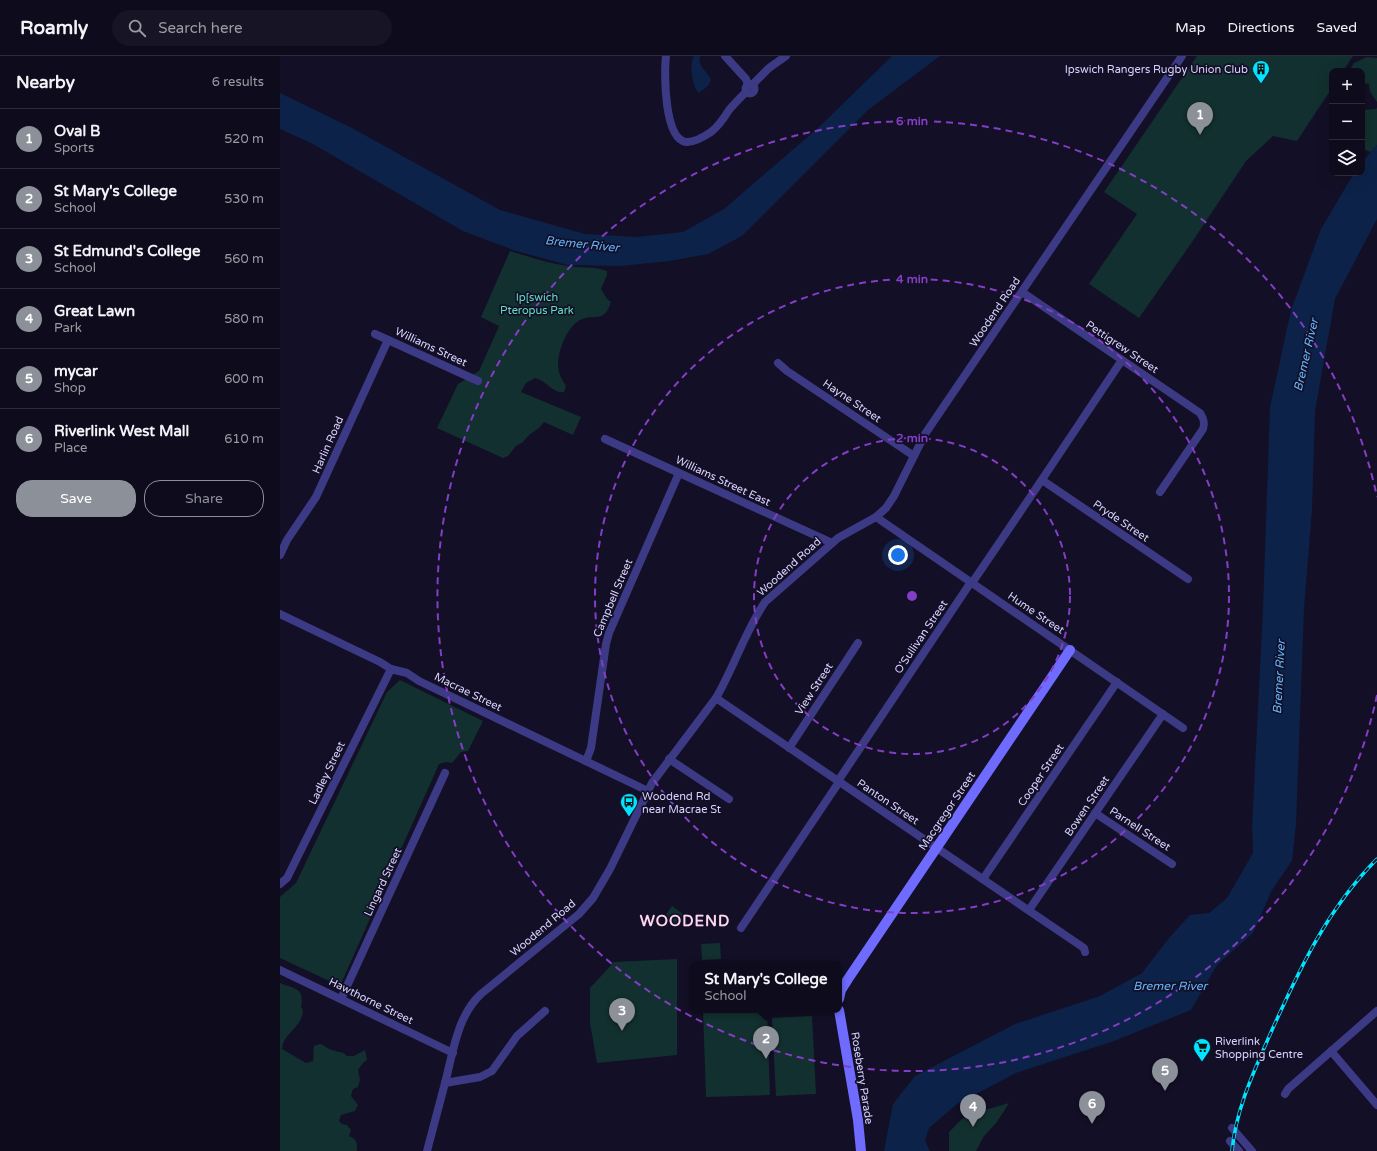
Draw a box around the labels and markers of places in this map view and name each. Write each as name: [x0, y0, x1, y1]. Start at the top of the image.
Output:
building icon: Ipswich Rangers Rugby Union Club: [1251, 59, 1271, 84]
place label: Ipswich Rangers Rugby Union Club: [1065, 63, 1248, 76]
pin: 1: [1187, 102, 1213, 135]
centre of rings: [905, 589, 919, 603]
place label: Woodend Rd near Macrae St: [642, 790, 721, 816]
bus stop icon: Woodend Rd near Macrae St: [619, 792, 639, 817]
pin: 3: [609, 998, 635, 1031]
pin: 2: [753, 1026, 779, 1059]
place label: Riverlink Shopping Centre: [1215, 1035, 1303, 1061]
supermarket icon: Riverlink Shopping Centre: [1192, 1037, 1212, 1062]
pin: 5: [1152, 1058, 1178, 1091]
pin: 6: [1079, 1091, 1105, 1124]
pin: 4: [960, 1094, 986, 1127]

